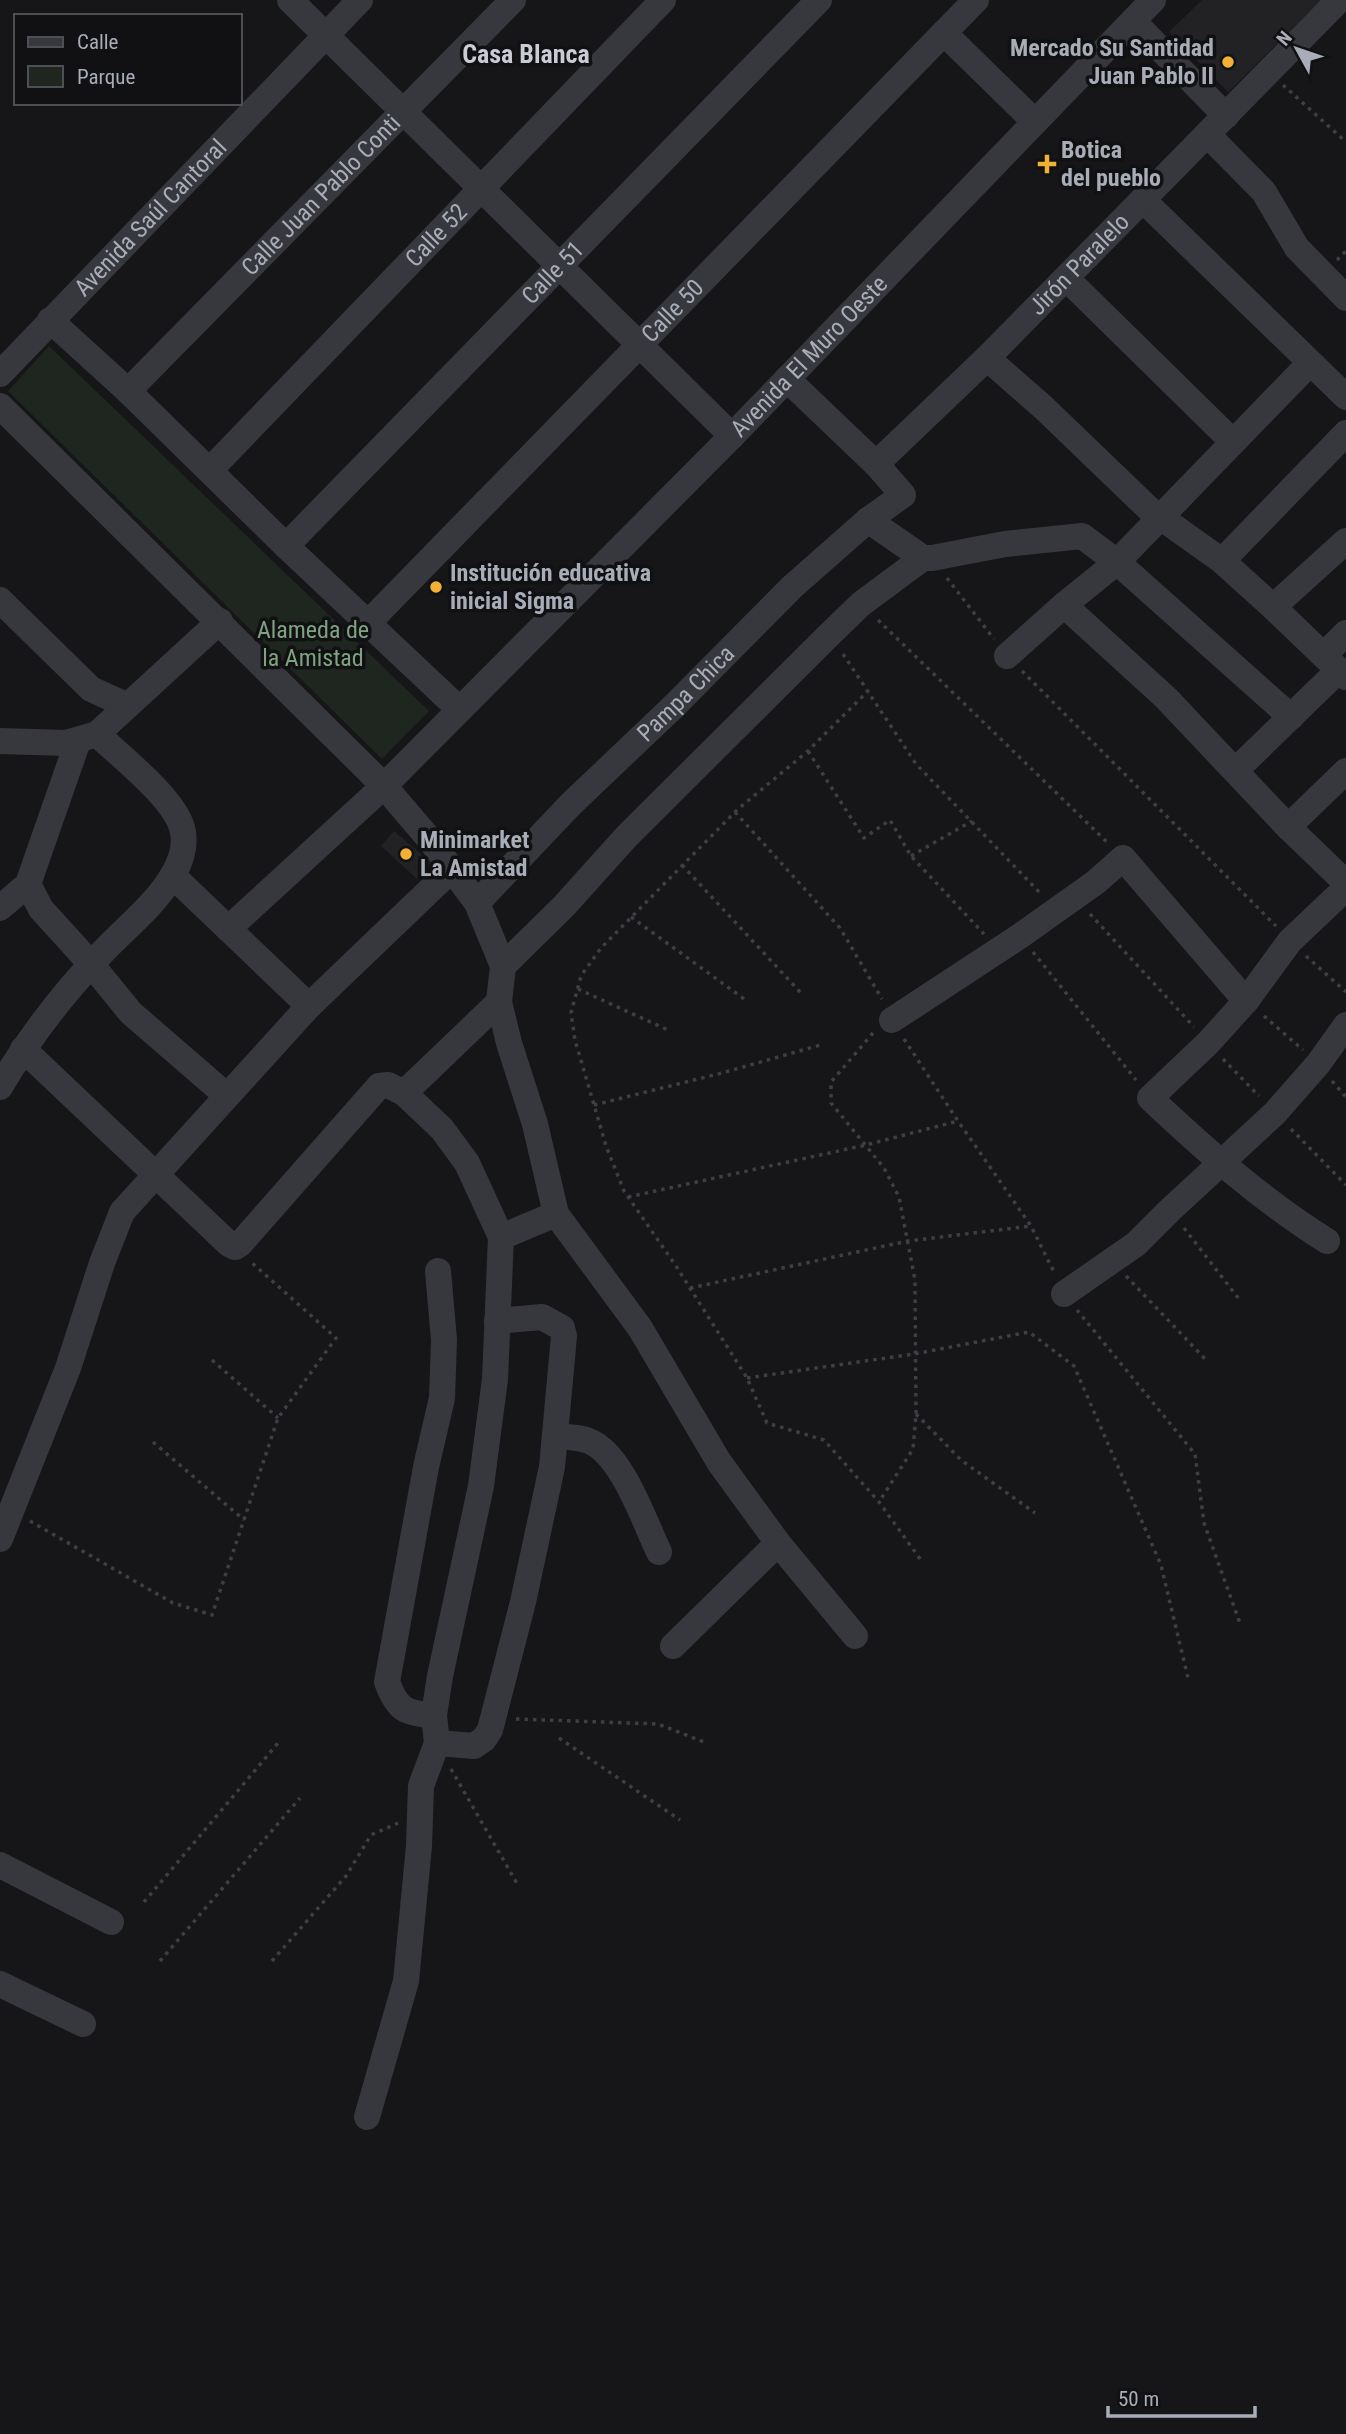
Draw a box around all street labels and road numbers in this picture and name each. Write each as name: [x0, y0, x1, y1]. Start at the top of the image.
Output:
street label: Calle Juan Pablo Conti: [236, 109, 406, 281]
street label: Avenida Saúl Cantoral: [69, 133, 232, 302]
street label: Calle 52: [400, 198, 473, 273]
street label: Jirón Paralelo: [1023, 208, 1135, 321]
street label: Calle 51: [516, 235, 590, 310]
street label: Avenida El Muro Oeste: [725, 270, 893, 443]
street label: Calle 50: [636, 274, 709, 348]
street label: Pampa Chica: [632, 639, 740, 747]

